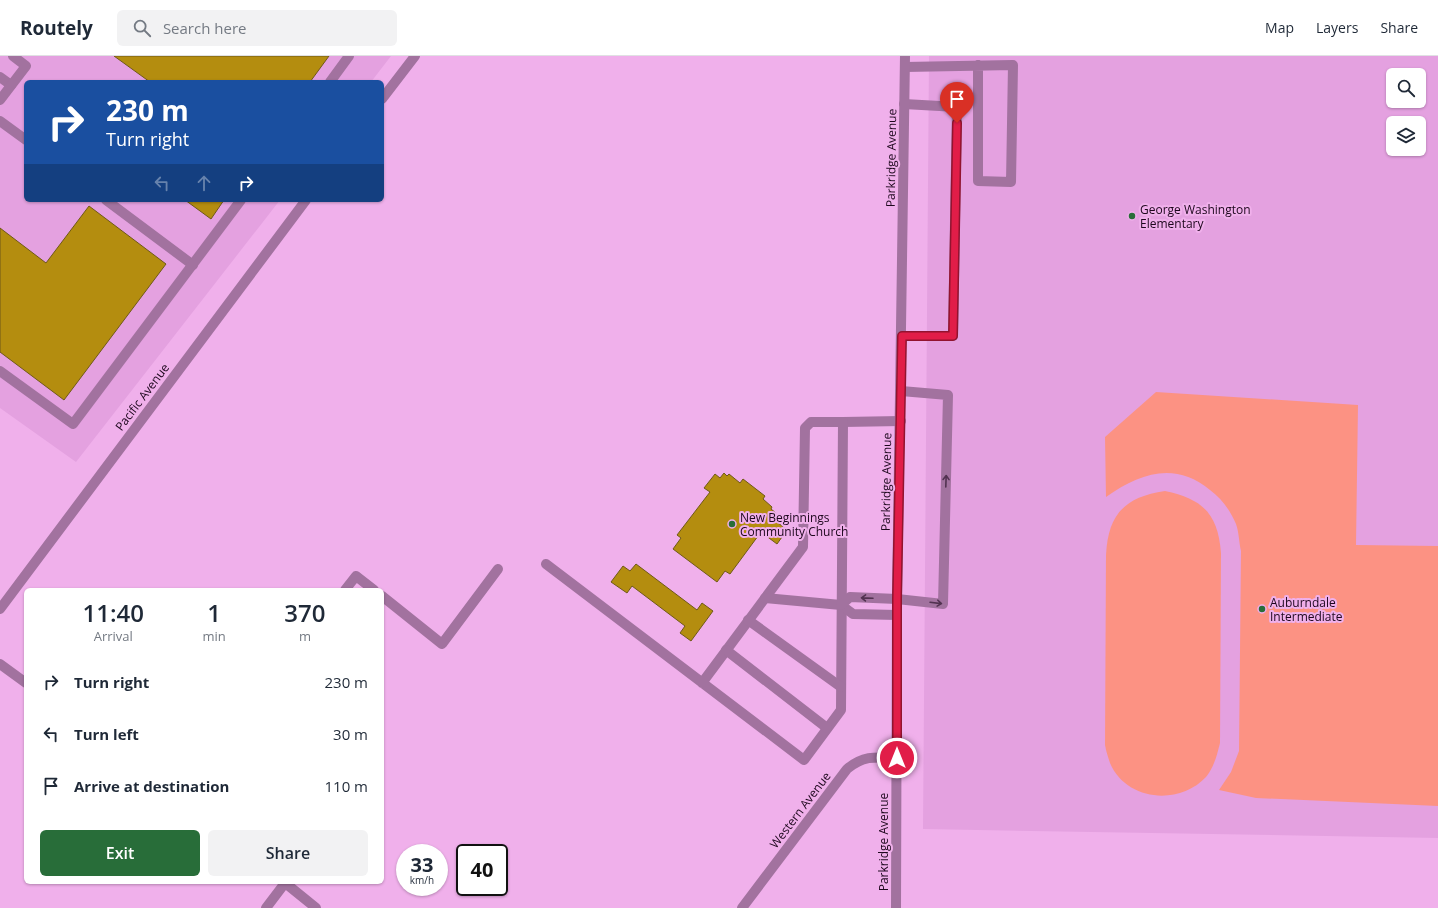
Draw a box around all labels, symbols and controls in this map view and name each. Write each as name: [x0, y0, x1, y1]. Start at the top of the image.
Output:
search box: [117, 10, 397, 46]
text: Routely: [20, 15, 93, 41]
icon: search: [131, 17, 153, 39]
text: Search here: [163, 18, 246, 38]
text: Map: [1265, 18, 1294, 37]
text: Layers: [1316, 18, 1358, 37]
text: Share: [1380, 18, 1418, 37]
map controls: [1386, 68, 1426, 156]
button: search: [1386, 68, 1426, 108]
pin: [940, 82, 974, 123]
icon: arrive: [946, 88, 968, 110]
text: 230 m: [106, 91, 189, 129]
icon: right: [40, 96, 92, 148]
street label: Parkridge Avenue: [882, 108, 900, 207]
button: layers: [1386, 116, 1426, 156]
text: Turn right: [106, 127, 189, 151]
icon: left: [151, 172, 173, 194]
icon: ahead: [193, 172, 215, 194]
icon: right: [235, 172, 257, 194]
place label: George Washington Elementary: [1140, 201, 1251, 232]
marker: George Washington Elementary: [1127, 211, 1137, 221]
street label: Pacific Avenue: [111, 360, 173, 434]
street label: Parkridge Avenue: [877, 432, 895, 531]
one-way arrow: [942, 475, 950, 488]
place label: New Beginnings Community Church: [740, 509, 848, 540]
marker: New Beginnings Community Church: [727, 519, 737, 529]
one-way arrow: [861, 594, 874, 602]
place label: Auburndale Intermediate: [1270, 594, 1343, 625]
text: 11:40: [83, 596, 144, 629]
text: 1: [207, 596, 221, 629]
text: 370: [284, 596, 325, 629]
one-way arrow: [929, 600, 942, 607]
marker: Auburndale Intermediate: [1257, 604, 1267, 614]
text: Arrival: [94, 627, 133, 645]
text: min: [203, 627, 226, 645]
text: m: [299, 627, 311, 645]
icon: right: [40, 671, 62, 693]
text: Turn right: [74, 672, 149, 692]
text: 230 m: [324, 672, 368, 692]
icon: left: [40, 723, 62, 745]
text: Turn left: [74, 724, 139, 744]
text: 30 m: [333, 724, 368, 744]
position arrow: [876, 737, 918, 779]
street label: Western Avenue: [766, 768, 835, 852]
icon: arrive: [40, 775, 62, 797]
text: Arrive at destination: [74, 776, 229, 796]
text: 110 m: [324, 776, 368, 796]
street label: Parkridge Avenue: [875, 792, 892, 891]
button: Exit: [40, 830, 200, 876]
button: Share: [208, 830, 368, 876]
speed limit sign: 40: [456, 844, 508, 896]
text: 33: [411, 851, 433, 878]
text: km/h: [410, 873, 434, 887]

